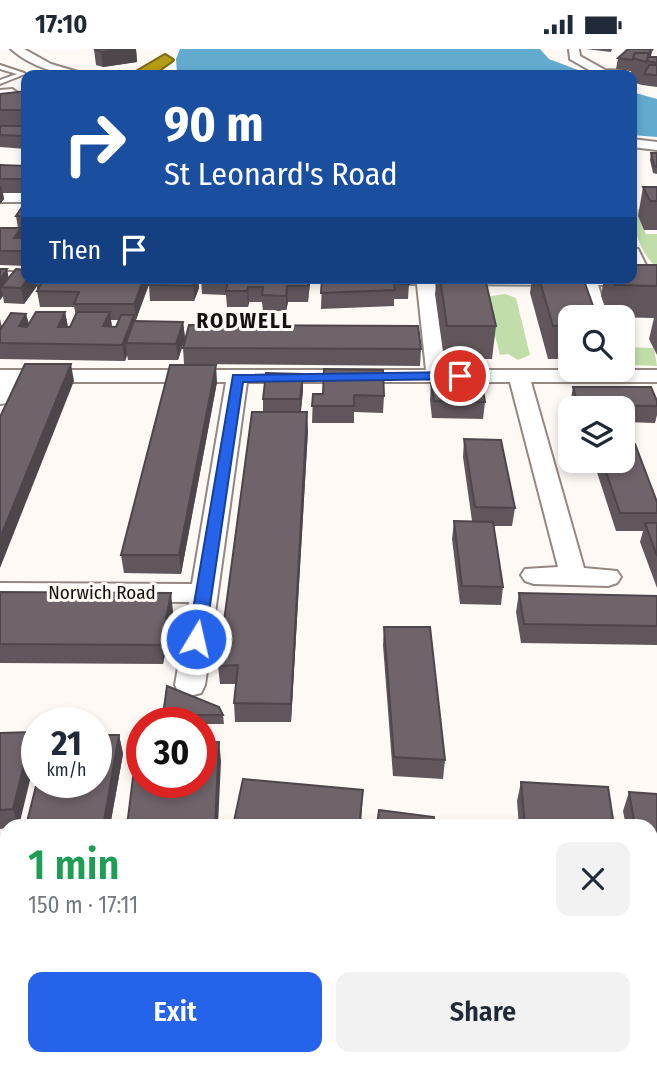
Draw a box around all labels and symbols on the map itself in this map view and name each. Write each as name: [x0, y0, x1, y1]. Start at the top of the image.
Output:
district label: RODWELL: [197, 308, 293, 334]
pin: [430, 346, 490, 406]
street label: Norwich Road: [48, 581, 156, 604]
position arrow: [159, 602, 233, 676]
speed limit sign: 30: [126, 707, 217, 798]

